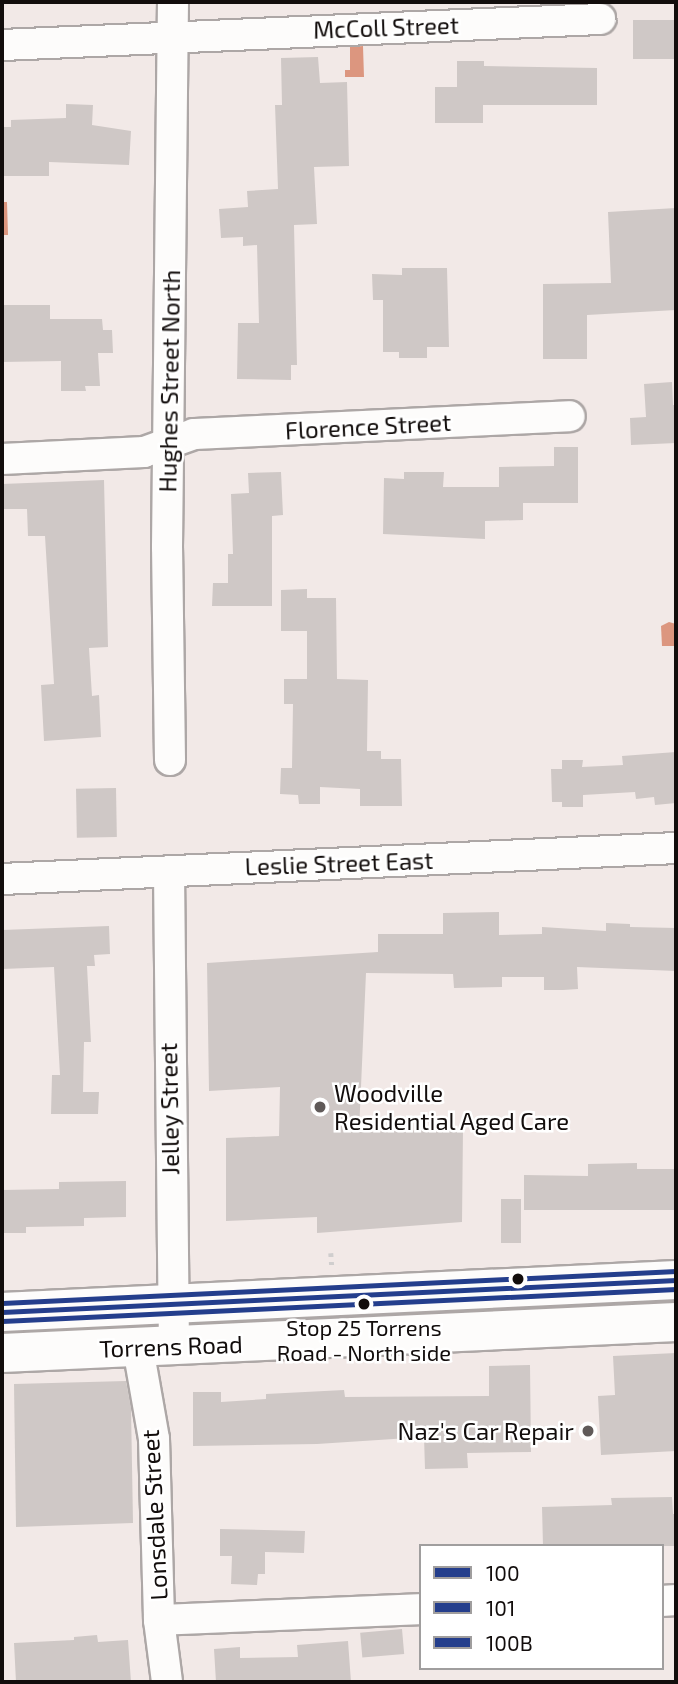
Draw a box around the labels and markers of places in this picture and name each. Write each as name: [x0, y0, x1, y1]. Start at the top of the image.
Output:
place label: Woodville Residential Aged Care: [334, 1079, 570, 1135]
marker: Woodville Residential Aged Care: [312, 1099, 328, 1115]
unlabelled marker: [511, 1272, 525, 1286]
marker: Stop 25 Torrens Road - North side: [357, 1297, 371, 1311]
place label: Stop 25 Torrens Road - North side: [277, 1314, 451, 1366]
place label: Naz's Car Repair: [397, 1417, 574, 1445]
marker: Naz's Car Repair: [580, 1423, 596, 1439]

